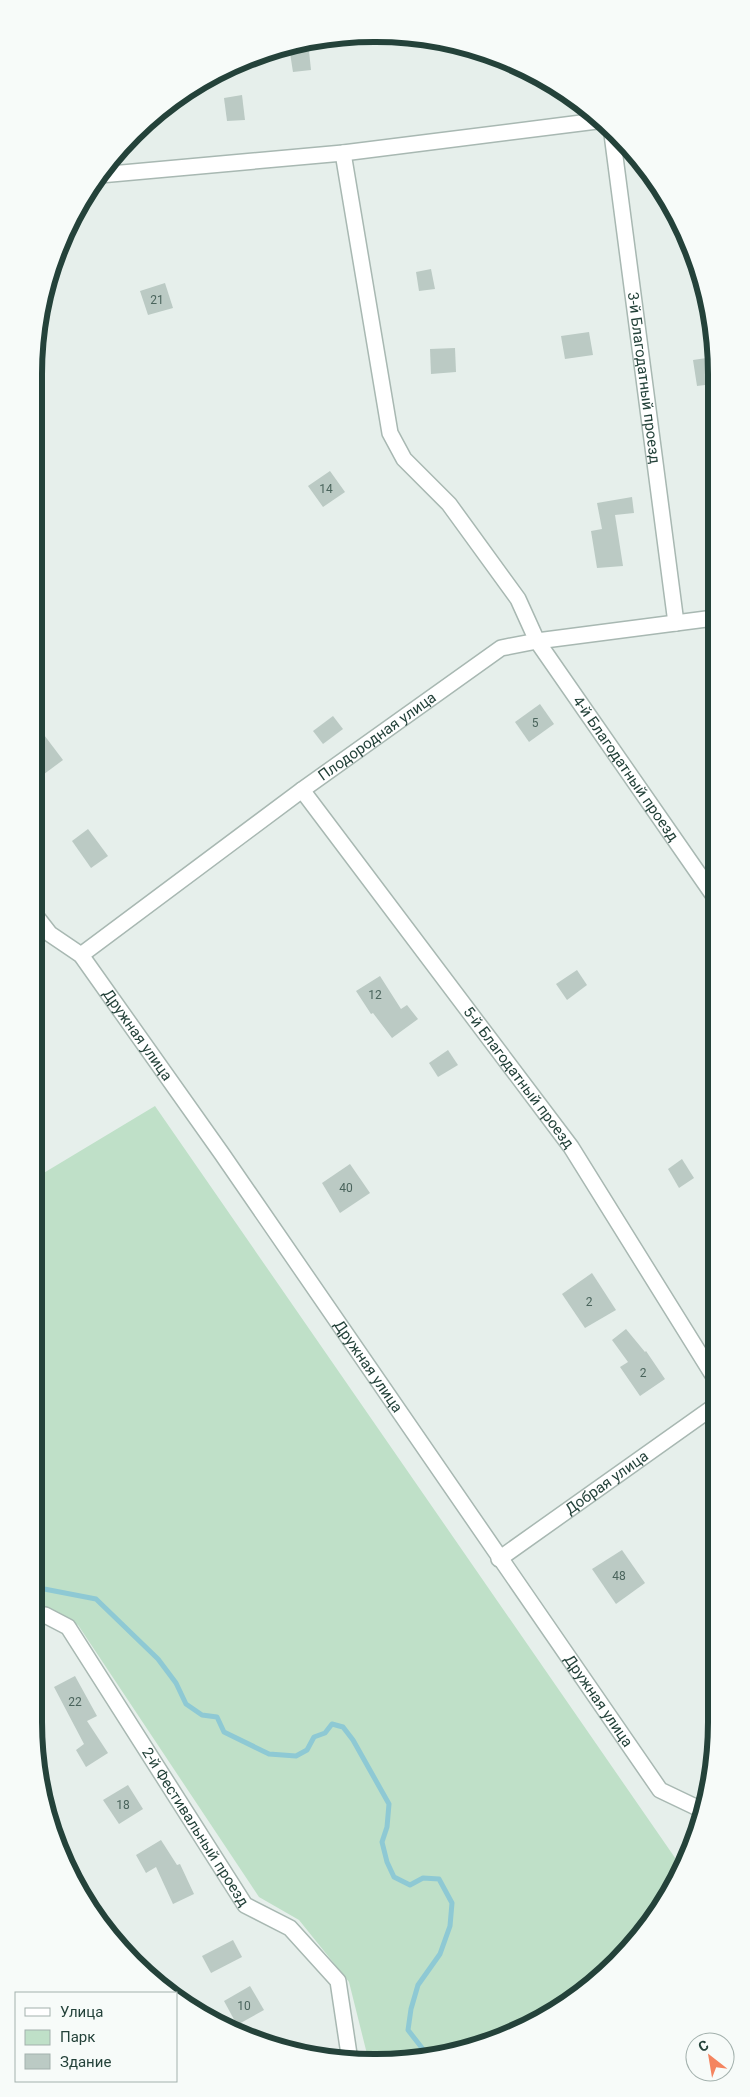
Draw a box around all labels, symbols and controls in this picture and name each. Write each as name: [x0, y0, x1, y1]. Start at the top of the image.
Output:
street label: 3-й Благодатный проезд: [624, 291, 664, 465]
house number: 21: [150, 293, 164, 307]
house number: 14: [319, 482, 333, 496]
street label: Плодородная улица: [315, 688, 439, 785]
street label: 4-й Благодатный проезд: [569, 693, 682, 845]
house number: 5: [532, 716, 539, 730]
street label: Дружная улица: [99, 985, 176, 1084]
house number: 12: [368, 988, 382, 1002]
street label: 5-й Благодатный проезд: [459, 1003, 578, 1152]
house number: 40: [339, 1181, 353, 1195]
house number: 2: [586, 1295, 593, 1309]
street label: Дружная улица: [330, 1317, 406, 1416]
house number: 2: [640, 1366, 647, 1380]
street label: Добрая улица: [562, 1447, 652, 1518]
house number: 48: [612, 1569, 626, 1583]
street label: Дружная улица: [560, 1651, 637, 1750]
house number: 22: [68, 1695, 82, 1709]
street label: 2-й Фестивальный проезд: [138, 1744, 253, 1910]
house number: 18: [116, 1798, 130, 1812]
legend: [15, 1992, 178, 2082]
house number: 10: [237, 1999, 251, 2013]
text: Улица: [60, 2003, 103, 2021]
text: Парк: [60, 2028, 95, 2046]
north arrow: [685, 2032, 735, 2082]
text: С: [695, 2037, 711, 2055]
text: Здание: [60, 2053, 111, 2071]

